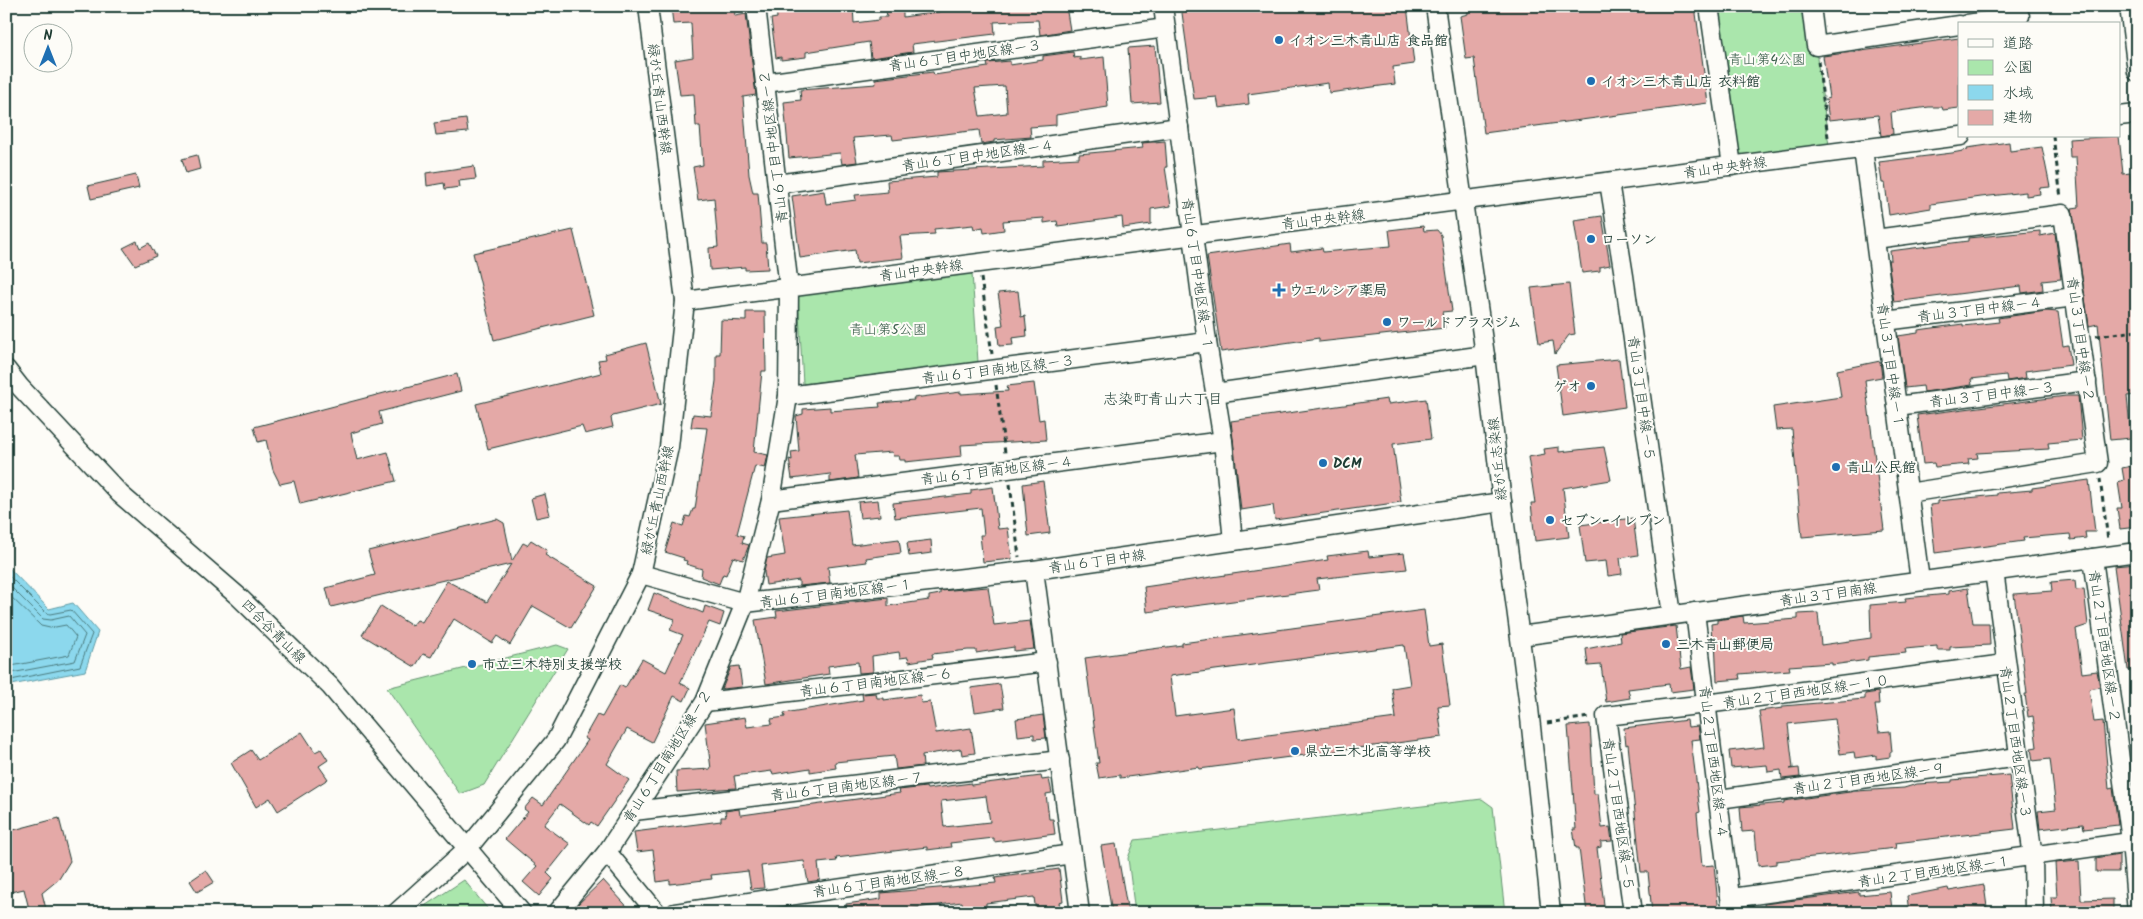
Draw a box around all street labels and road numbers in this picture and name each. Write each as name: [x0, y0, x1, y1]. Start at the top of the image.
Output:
street label: 青山６丁目中地区線ー３: [887, 34, 1043, 78]
street label: 緑が丘青山西幹線: [641, 42, 677, 156]
street label: 青山６丁目中地区線ー２: [754, 69, 794, 225]
street label: 青山６丁目中地区線ー４: [900, 134, 1056, 178]
street label: 青山中央幹線: [1682, 151, 1768, 185]
street label: 青山６丁目中地区線ー１: [1175, 196, 1219, 352]
street label: 青山中央幹線: [1280, 204, 1366, 236]
street label: 青山中央幹線: [878, 254, 964, 288]
street label: 青山３丁目中線ー２: [2060, 275, 2100, 403]
street label: 青山３丁目中線ー４: [1916, 291, 2044, 329]
street label: 青山３丁目中線ー１: [1870, 301, 1910, 429]
street label: 青山３丁目中線ー５: [1621, 334, 1661, 462]
street label: 青山６丁目南地区線ー３: [920, 350, 1076, 390]
street label: 青山３丁目中線ー３: [1928, 376, 2056, 414]
street label: 緑が丘志染線: [1483, 416, 1513, 502]
street label: 緑が丘青山西幹線: [636, 443, 680, 557]
street label: 青山６丁目南地区線ー４: [919, 451, 1075, 491]
street label: 青山６丁目中線: [1047, 544, 1147, 580]
street label: 青山２丁目西地区線ー２: [2082, 568, 2126, 724]
street label: 青山６丁目南地区線ー１: [758, 574, 914, 614]
street label: 青山３丁目南線: [1778, 577, 1878, 613]
street label: 四合谷青山線: [236, 594, 311, 669]
street label: 青山６丁目南地区線ー６: [798, 663, 954, 703]
street label: 青山２丁目西地区線ー３: [1993, 664, 2037, 820]
street label: 青山２丁目西地区線ー１０: [1721, 669, 1891, 715]
street label: 青山２丁目西地区線ー４: [1693, 684, 1733, 840]
street label: 青山６丁目南地区線ー２: [618, 685, 718, 828]
street label: 青山２丁目西地区線ー５: [1596, 736, 1640, 892]
street label: 青山２丁目西地区線ー９: [1791, 757, 1947, 801]
street label: 青山６丁目南地区線ー７: [769, 767, 925, 807]
street label: 青山２丁目西地区線ー１: [1856, 850, 2012, 894]
street label: 青山６丁目南地区線ー８: [811, 860, 967, 904]

